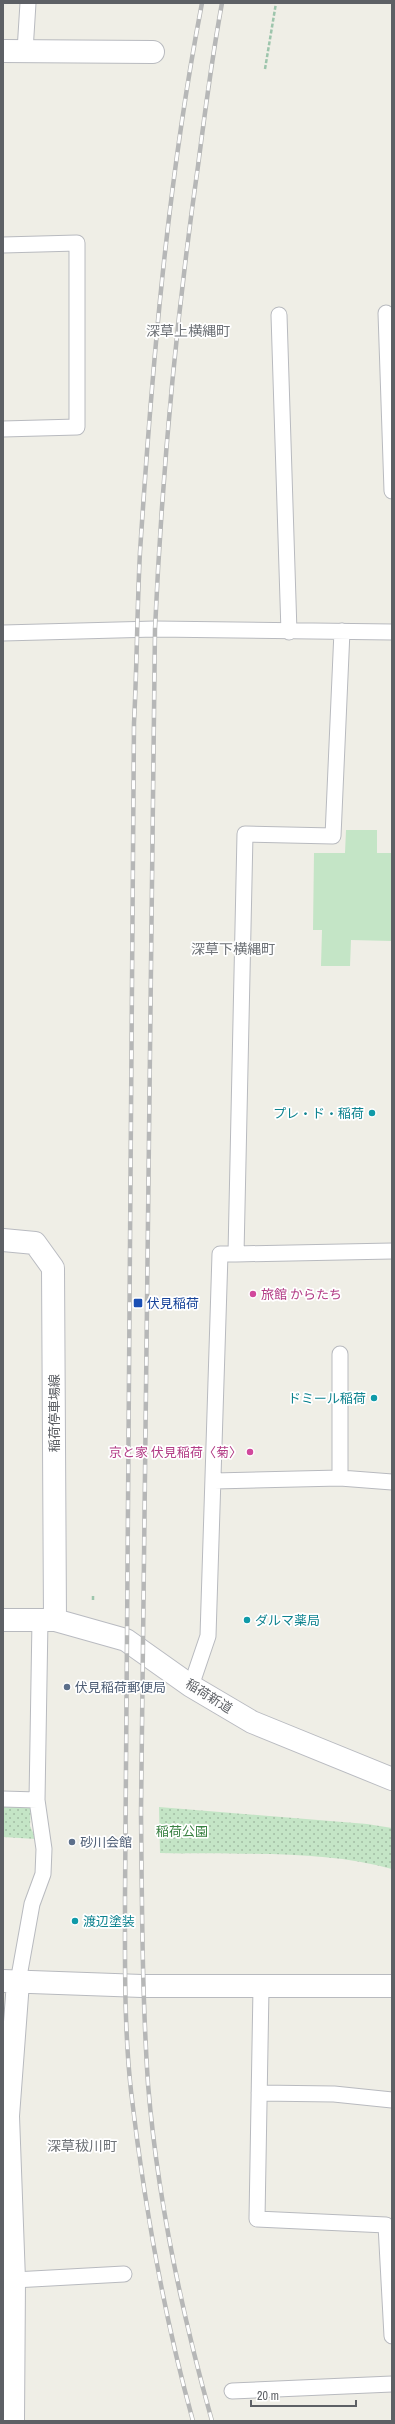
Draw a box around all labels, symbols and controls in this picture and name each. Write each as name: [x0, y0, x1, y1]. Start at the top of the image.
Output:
district label: 深草上横縄町: [146, 322, 230, 340]
district label: 深草下横縄町: [191, 940, 275, 958]
place label: プレ・ド・稲荷: [273, 1105, 364, 1122]
marker: プレ・ド・稲荷: [367, 1108, 377, 1118]
place label: 旅館 からたち: [261, 1286, 342, 1303]
marker: 旅館 からたち: [248, 1289, 258, 1299]
place label: 伏見稲荷: [147, 1295, 199, 1312]
marker: 伏見稲荷: [132, 1297, 144, 1309]
street label: 稲荷停車場線: [46, 1374, 63, 1452]
place label: ドミール稲荷: [288, 1390, 366, 1407]
marker: ドミール稲荷: [369, 1393, 379, 1403]
place label: 京と家 伏見稲荷〈菊〉: [109, 1444, 242, 1461]
marker: 京と家 伏見稲荷〈菊〉: [245, 1447, 255, 1457]
place label: ダルマ薬局: [255, 1612, 320, 1629]
marker: ダルマ薬局: [242, 1615, 252, 1625]
street label: 稲荷新道: [182, 1675, 236, 1717]
place label: 伏見稲荷郵便局: [75, 1679, 166, 1696]
marker: 伏見稲荷郵便局: [62, 1682, 72, 1692]
park label: 稲荷公園: [156, 1823, 208, 1840]
place label: 砂川会館: [80, 1834, 132, 1851]
marker: 砂川会館: [67, 1837, 77, 1847]
place label: 渡辺塗装: [83, 1913, 135, 1930]
marker: 渡辺塗装: [70, 1916, 80, 1926]
district label: 深草秡川町: [47, 2137, 117, 2155]
scale bar: [251, 2382, 356, 2408]
text: 20 m: [257, 2388, 279, 2404]

